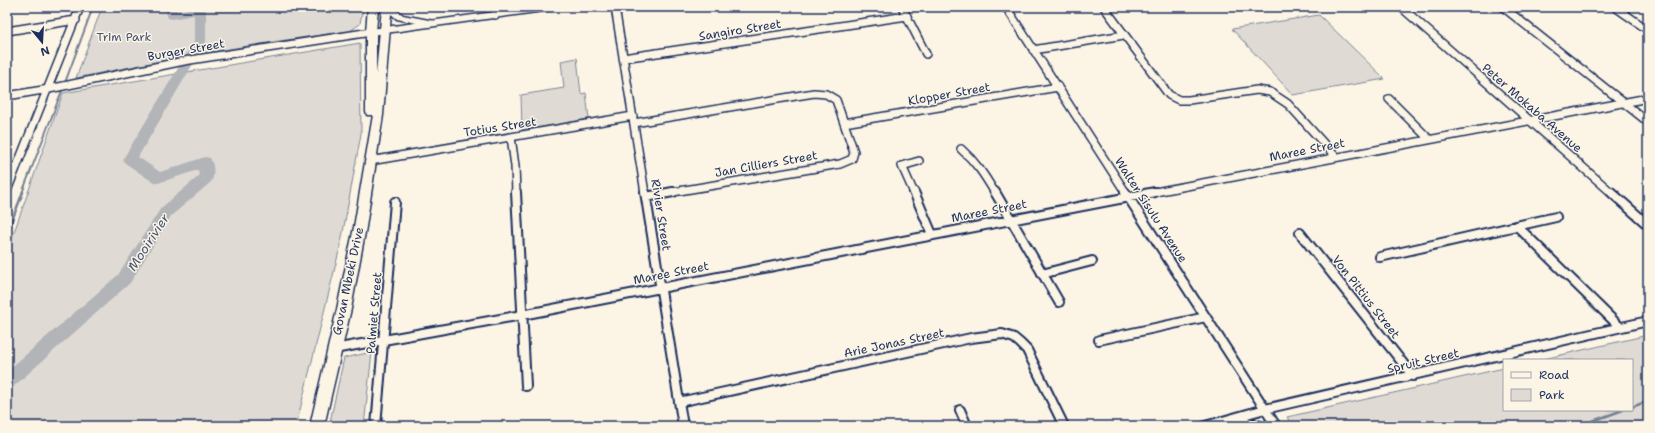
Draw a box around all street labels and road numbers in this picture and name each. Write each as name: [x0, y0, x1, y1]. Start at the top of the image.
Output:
street label: Sangiro Street: [698, 16, 782, 44]
street label: Burger Street: [146, 35, 226, 65]
street label: Peter Mokaba Avenue: [1479, 60, 1586, 156]
street label: Klopper Street: [907, 79, 991, 109]
street label: Totius Street: [462, 113, 538, 141]
street label: Maree Street: [1268, 135, 1346, 165]
street label: Jan Cilliers Street: [713, 147, 819, 181]
street label: Walter Sisulu Avenue: [1111, 154, 1191, 266]
street label: Rivier Street: [647, 178, 675, 252]
street label: Maree Street: [950, 196, 1028, 226]
street label: Govan Mbeki Drive: [329, 225, 367, 336]
street label: Von Pittius Street: [1328, 252, 1404, 342]
street label: Maree Street: [632, 258, 710, 288]
street label: Palmiet Street: [362, 271, 386, 355]
street label: Arie Jonas Street: [842, 325, 946, 361]
street label: Spruit Street: [1386, 345, 1460, 377]

